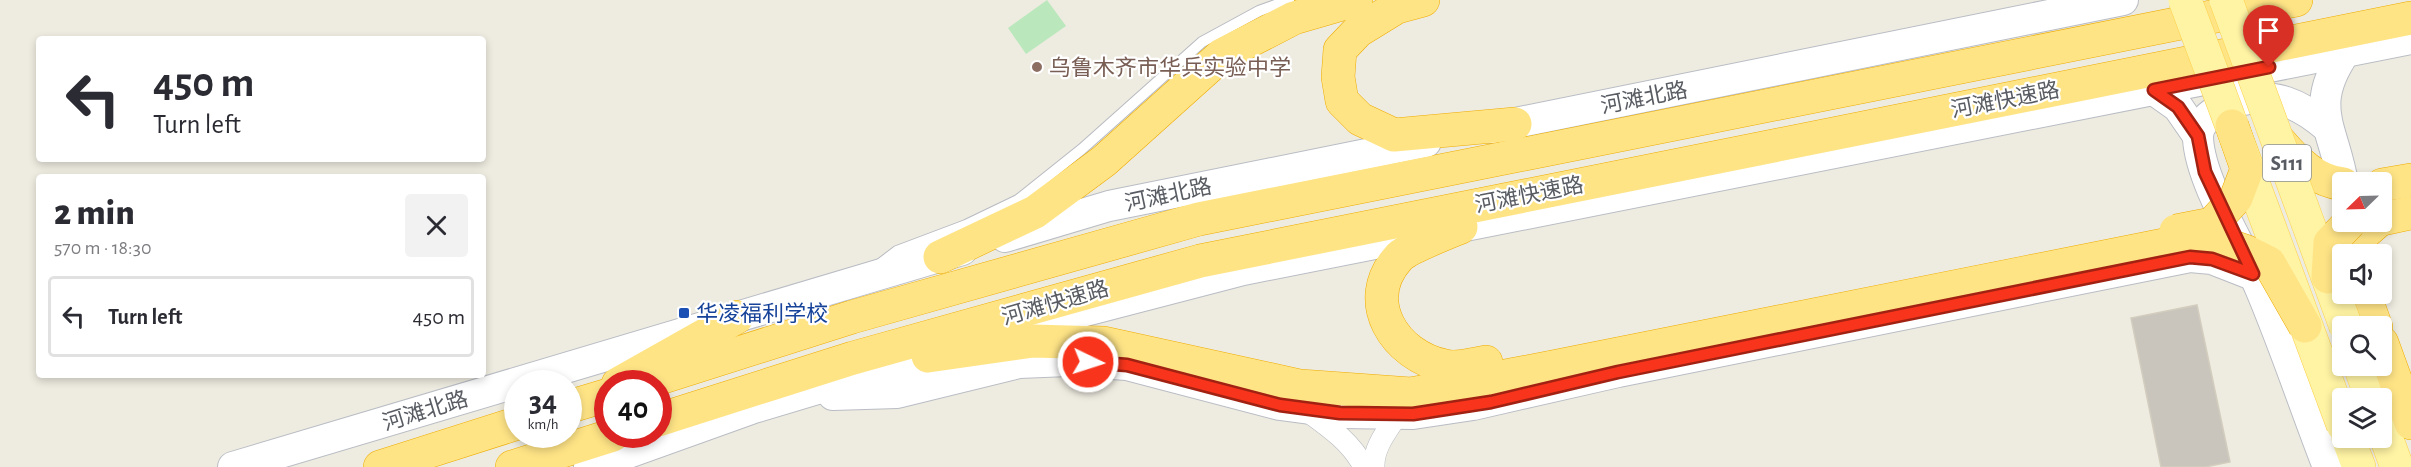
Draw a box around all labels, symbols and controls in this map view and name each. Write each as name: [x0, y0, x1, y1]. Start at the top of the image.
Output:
pin: [2243, 5, 2294, 67]
icon: arrive: [2252, 14, 2285, 47]
place label: 乌鲁木齐市华兵实验中学: [1049, 56, 1291, 79]
icon: left: [54, 60, 132, 138]
marker: 乌鲁木齐市华兵实验中学: [1030, 60, 1044, 74]
text: 450 m: [153, 62, 254, 104]
street label: 河滩北路: [1599, 78, 1689, 117]
street label: 河滩快速路: [1949, 78, 2061, 121]
text: Turn left: [153, 111, 241, 138]
road number: S111: [2263, 145, 2311, 181]
north arrow: [2332, 172, 2392, 232]
map controls: [2332, 172, 2392, 448]
street label: 河滩快速路: [1473, 173, 1585, 216]
street label: 河滩北路: [1123, 174, 1214, 215]
button: close: [405, 194, 468, 257]
text: 2 min: [54, 195, 135, 231]
text: 570 m · 18:30: [54, 238, 151, 258]
button: sound: [2332, 244, 2392, 304]
street label: 河滩快速路: [999, 276, 1111, 329]
icon: left: [57, 300, 90, 333]
place label: 华凌福利学校: [696, 302, 828, 325]
text: Turn left: [108, 306, 182, 328]
text: 450 m: [412, 306, 465, 328]
marker: 华凌福利学校: [677, 306, 691, 320]
button: search: [2332, 316, 2392, 376]
position arrow: [1056, 330, 1120, 394]
speed limit sign: 40: [594, 370, 672, 448]
street label: 河滩北路: [380, 387, 471, 434]
text: 34: [529, 387, 557, 417]
button: layers: [2332, 388, 2392, 448]
text: km/h: [528, 417, 558, 432]

